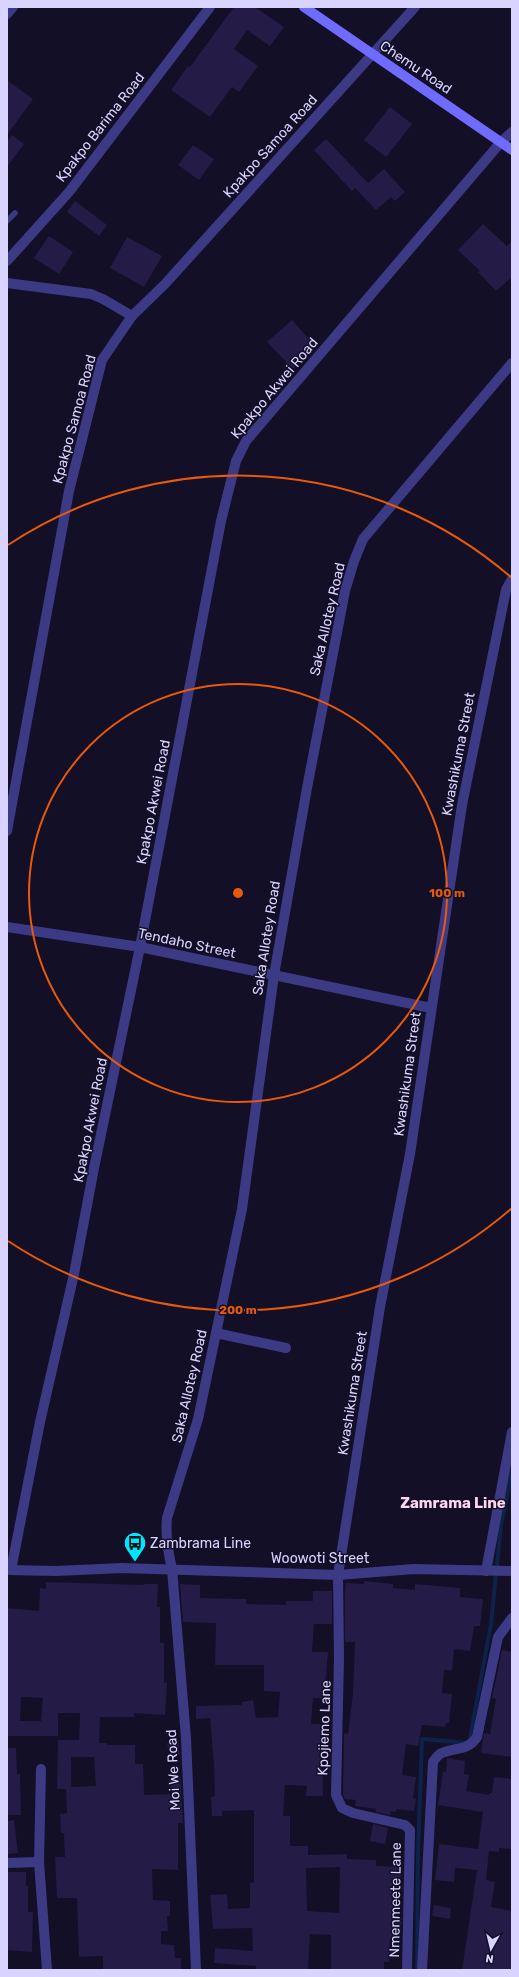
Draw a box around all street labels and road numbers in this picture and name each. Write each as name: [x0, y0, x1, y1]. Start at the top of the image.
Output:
street label: Chemu Road: [376, 37, 455, 98]
street label: Kpakpo Barima Road: [52, 69, 148, 185]
street label: Kpakpo Samoa Road: [220, 91, 321, 201]
street label: Kpakpo Akwei Road: [227, 334, 322, 442]
street label: Kpakpo Samoa Road: [49, 353, 100, 485]
street label: Saka Allotey Road: [306, 561, 349, 677]
street label: Kwashikuma Street: [438, 690, 479, 817]
street label: Kpakpo Akwei Road: [133, 738, 174, 866]
street label: Saka Allotey Road: [249, 880, 284, 996]
street label: Tendaho Street: [136, 925, 238, 962]
street label: Kwashikuma Street: [390, 1010, 425, 1137]
street label: Kpakpo Akwei Road: [70, 1056, 111, 1184]
street label: Saka Allotey Road: [168, 1328, 211, 1444]
street label: Kwashikuma Street: [334, 1329, 371, 1456]
street label: Woowoti Street: [271, 1550, 370, 1567]
street label: Kpojiemo Lane: [314, 1680, 335, 1776]
street label: Moi We Road: [163, 1729, 184, 1811]
street label: Nmenmeete Lane: [386, 1842, 405, 1958]

